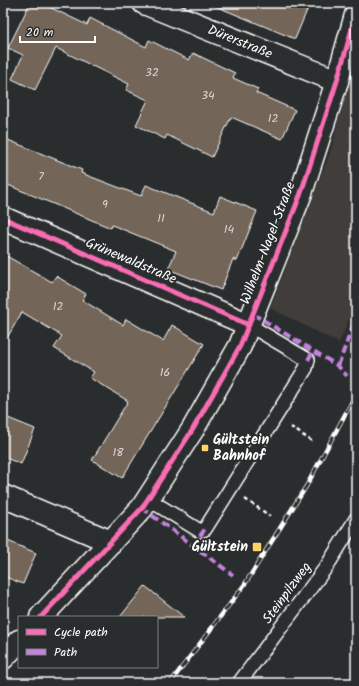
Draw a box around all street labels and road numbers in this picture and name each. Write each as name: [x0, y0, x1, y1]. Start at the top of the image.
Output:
street label: Dürerstraße: [204, 19, 276, 65]
street label: Wilhelm-Nagel-Straße: [234, 178, 302, 308]
street label: Grünewaldstraße: [82, 232, 181, 290]
street label: Steinpilzweg: [257, 557, 317, 629]

